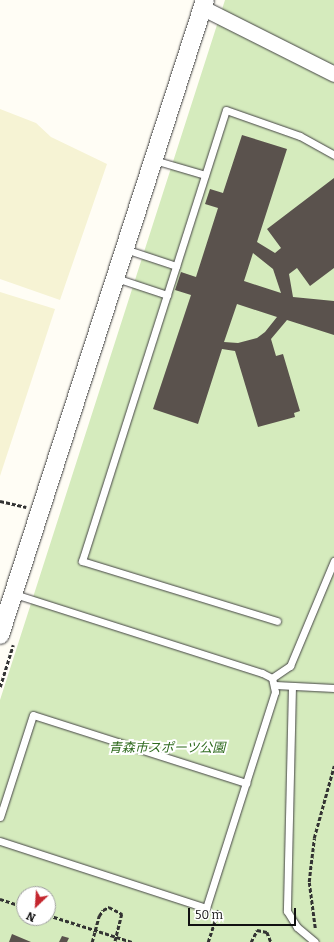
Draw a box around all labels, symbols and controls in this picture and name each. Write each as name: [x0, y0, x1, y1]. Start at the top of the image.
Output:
park label: 青森市スポーツ公園: [109, 740, 225, 756]
north arrow: [16, 886, 56, 926]
scale bar: [190, 900, 298, 926]
text: 50 m: [195, 908, 223, 922]
text: N: [25, 909, 38, 924]

